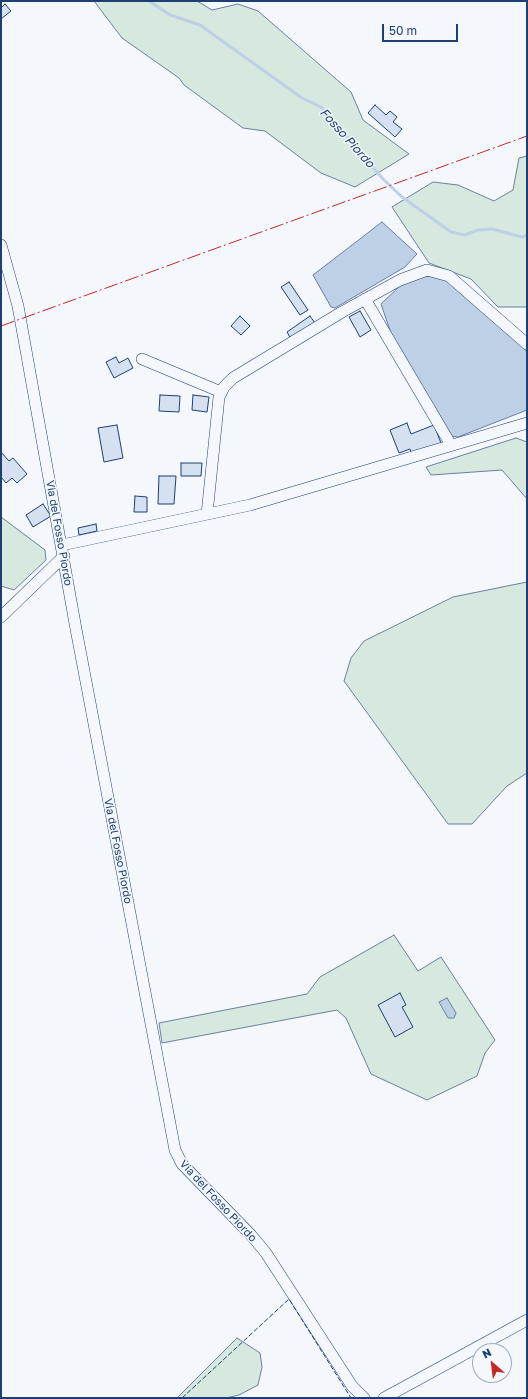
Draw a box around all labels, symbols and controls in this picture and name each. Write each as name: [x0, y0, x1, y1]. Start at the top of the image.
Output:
scale bar: [384, 16, 460, 42]
text: 50 m: [389, 23, 417, 38]
water label: Fosso Piordo: [317, 105, 377, 171]
street label: Via del Fosso Piordo: [43, 479, 75, 587]
street label: Via del Fosso Piordo: [101, 797, 135, 905]
street label: Via del Fosso Piordo: [177, 1157, 259, 1245]
north arrow: [472, 1343, 512, 1383]
text: N: [480, 1345, 493, 1361]

